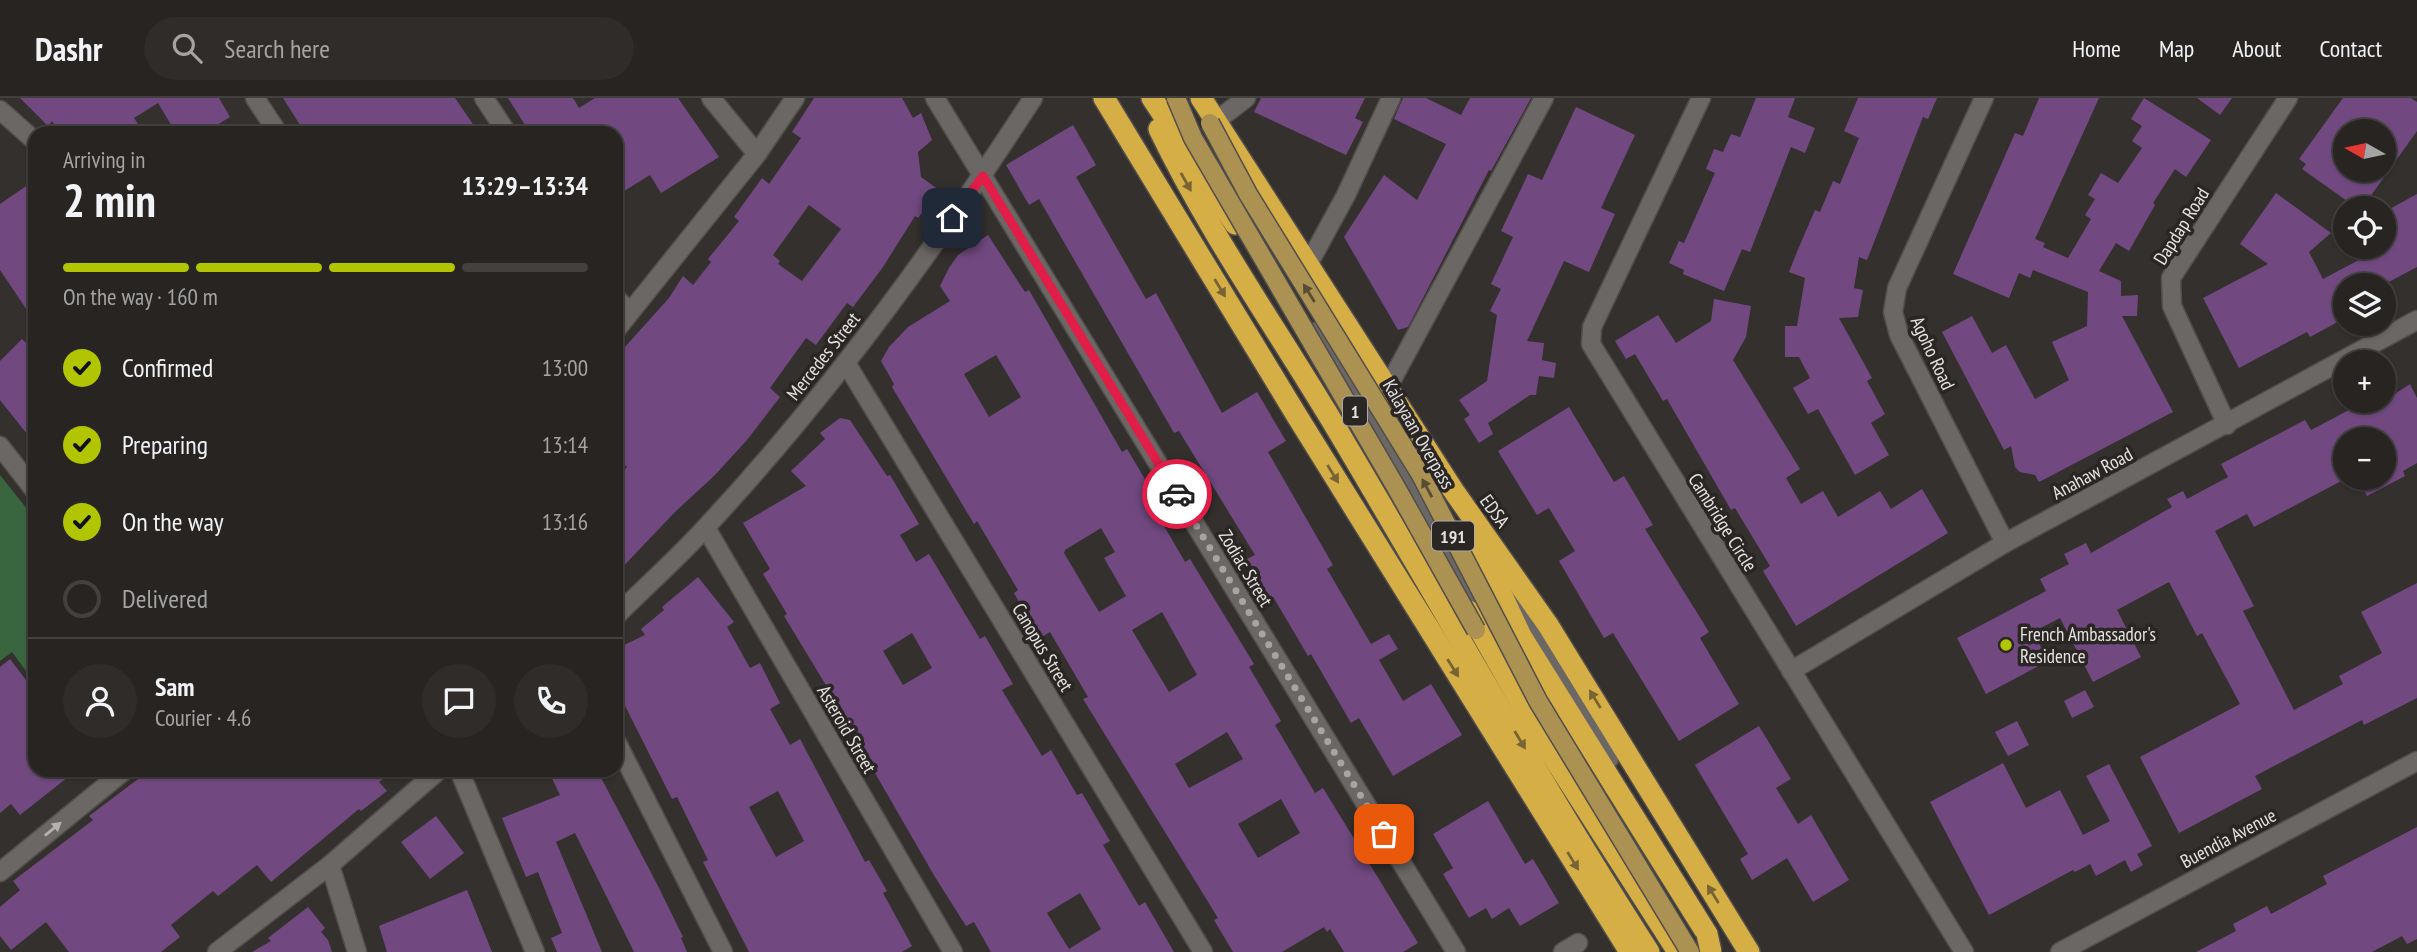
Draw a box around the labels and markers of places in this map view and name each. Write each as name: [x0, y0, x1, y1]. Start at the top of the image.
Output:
pin: [922, 188, 982, 248]
place label: French Ambassador's Residence: [2020, 622, 2156, 668]
marker: French Ambassador's Residence: [1998, 637, 2014, 653]
pin: [1354, 804, 1414, 864]

